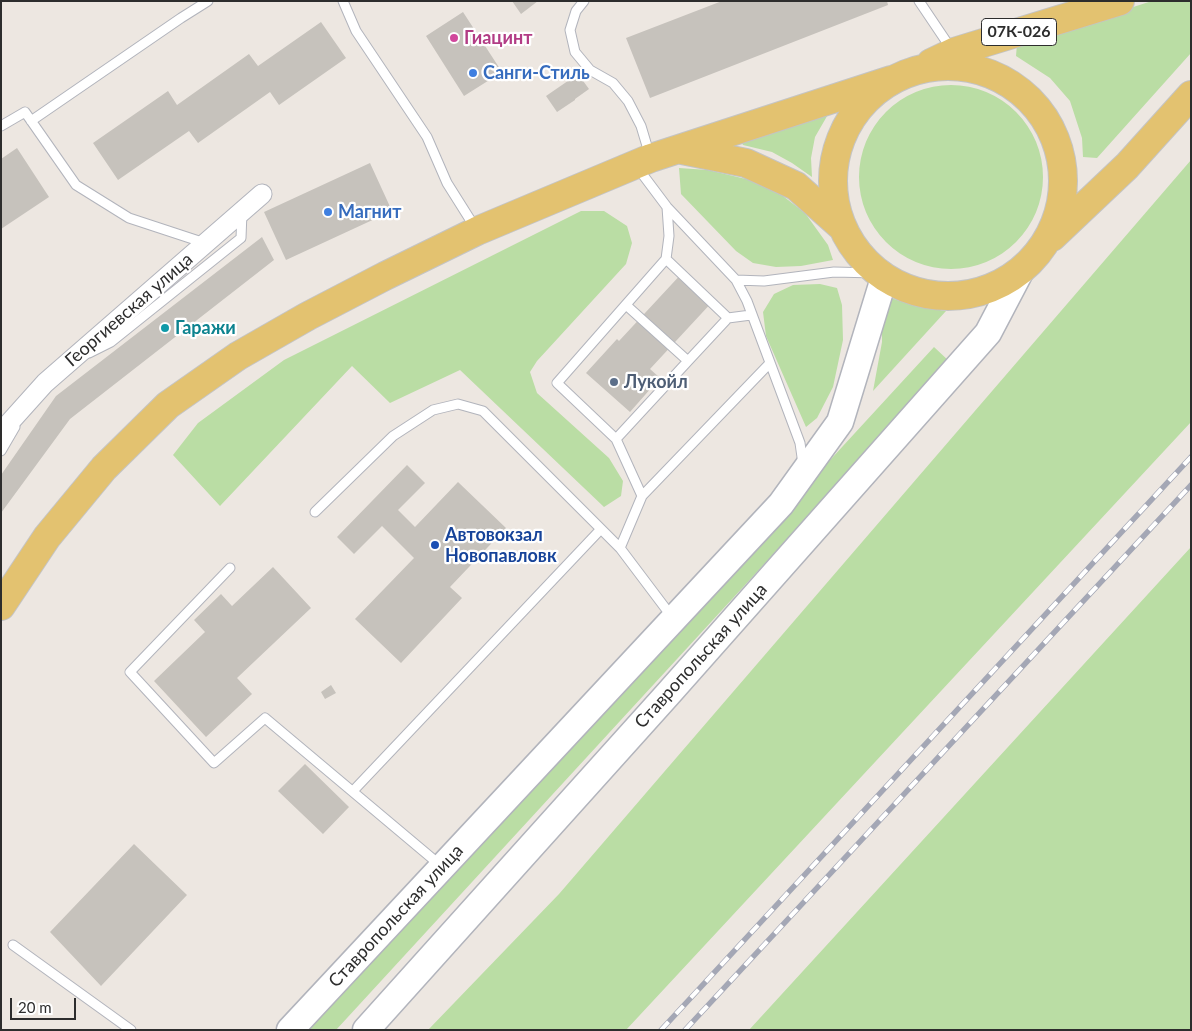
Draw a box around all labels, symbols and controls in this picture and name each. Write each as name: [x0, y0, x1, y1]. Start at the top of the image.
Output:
road number: 07К-026: [982, 18, 1056, 46]
place label: Гиацинт: [464, 27, 532, 49]
marker: Гиацинт: [448, 32, 460, 44]
place label: Санги-Стиль: [483, 62, 590, 84]
marker: Санги-Стиль: [467, 67, 479, 79]
place label: Магнит: [338, 201, 401, 223]
marker: Магнит: [322, 206, 334, 218]
street label: Георгиевская улица: [61, 249, 197, 371]
place label: Гаражи: [175, 317, 236, 339]
marker: Гаражи: [159, 322, 171, 334]
place label: Лукойл: [624, 371, 688, 393]
marker: Лукойл: [608, 376, 620, 388]
place label: Автовокзал Новопавловк: [445, 524, 557, 566]
marker: Автовокзал Новопавловк: [429, 539, 441, 551]
street label: Ставропольская улица: [630, 579, 772, 733]
street label: Ставропольская улица: [324, 840, 468, 992]
scale bar: [12, 988, 79, 1020]
text: 20 m: [18, 998, 52, 1016]

